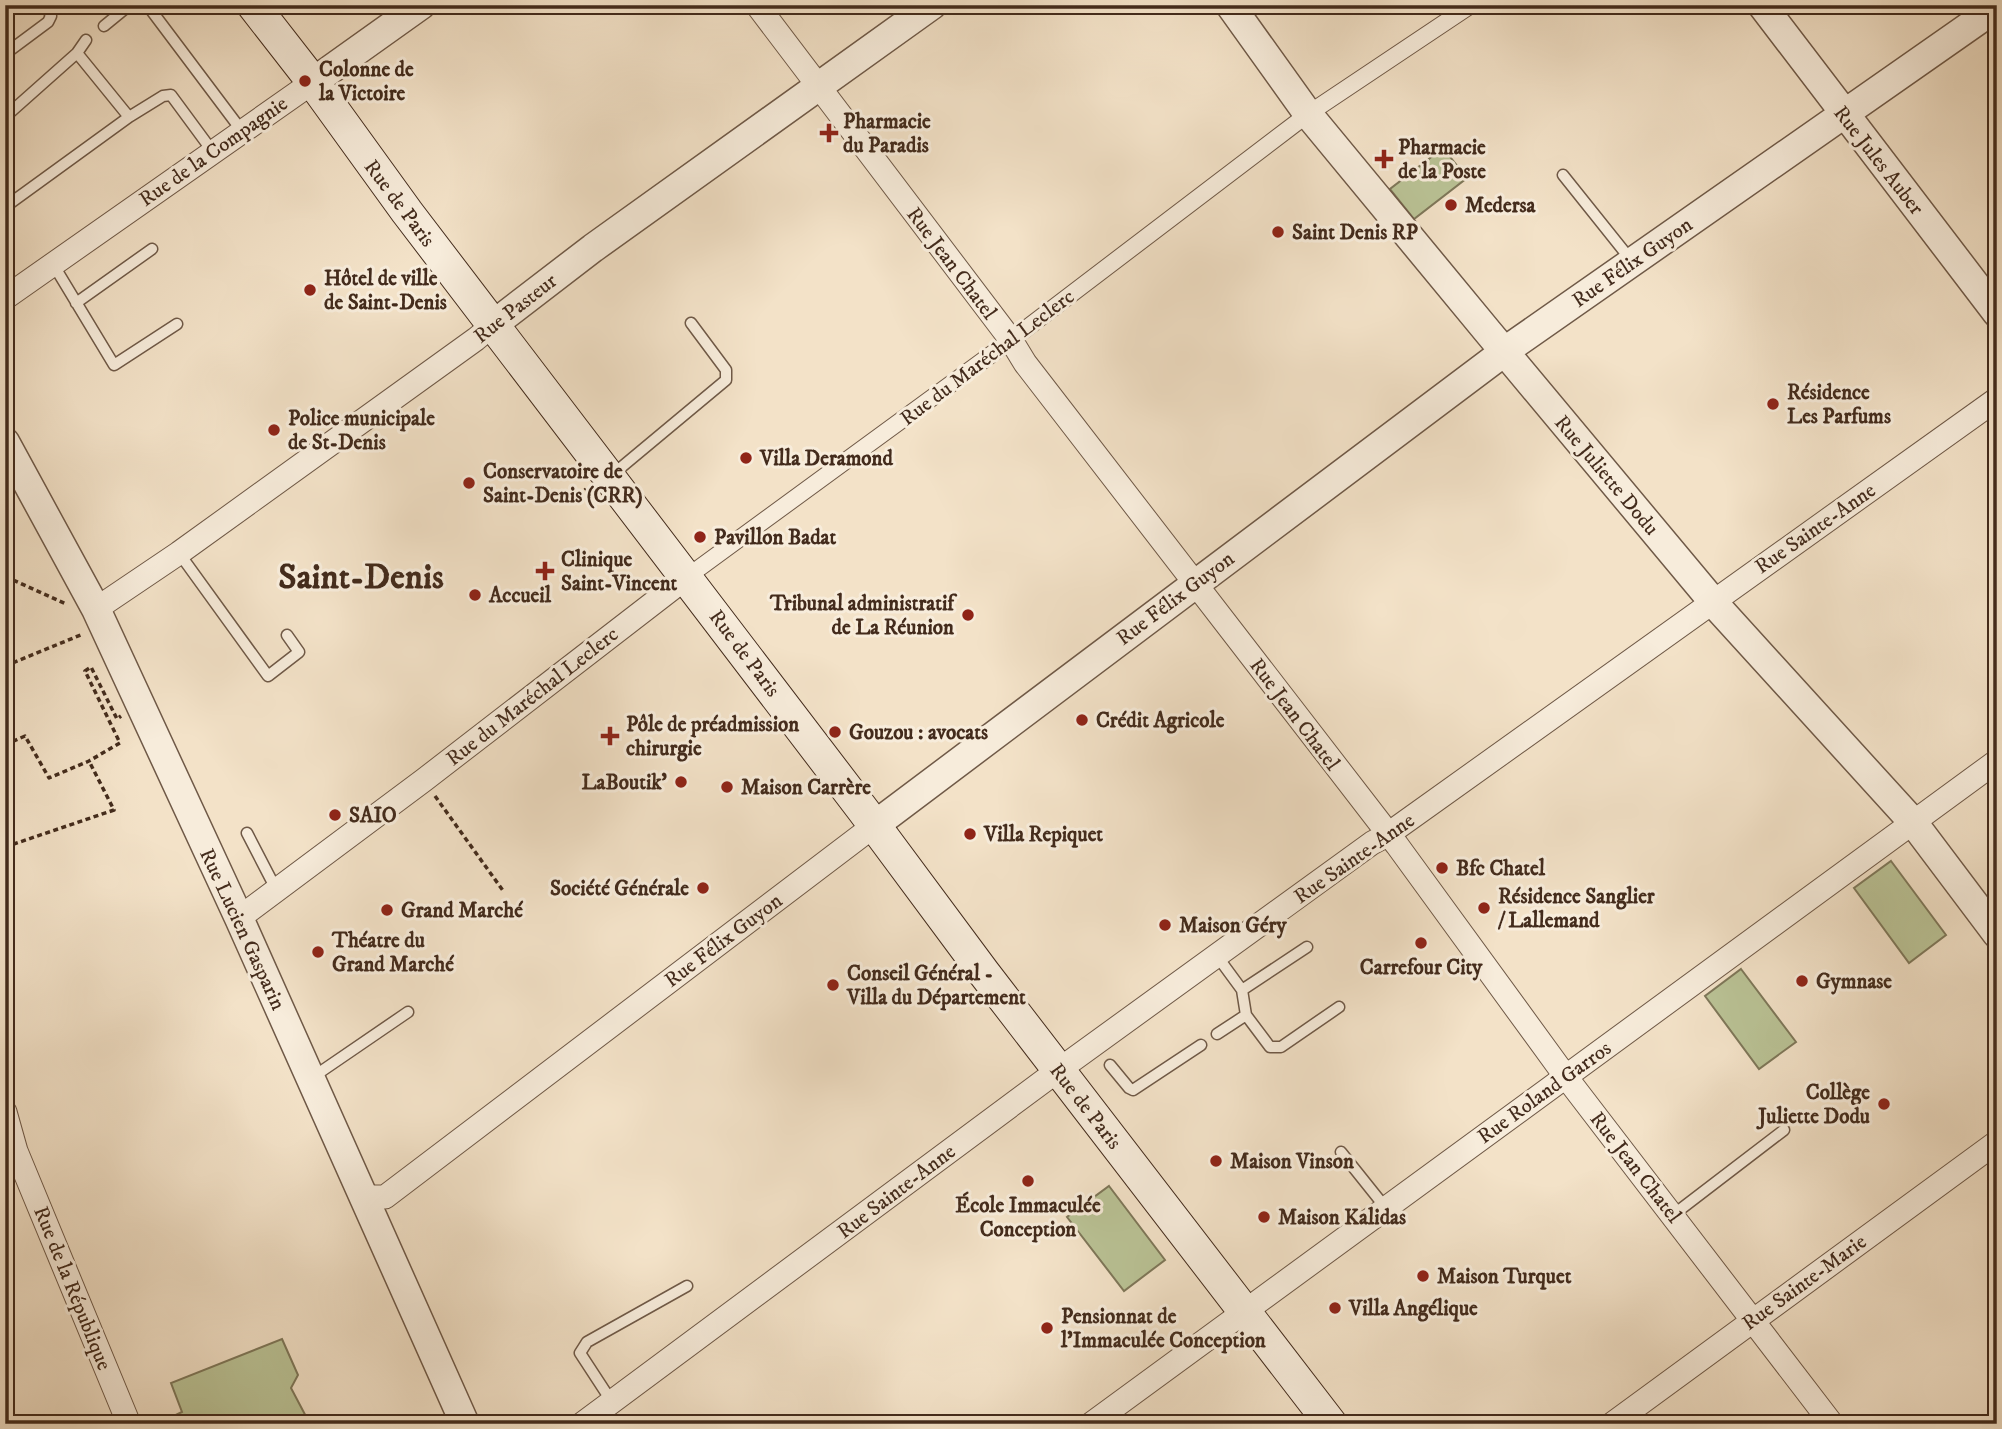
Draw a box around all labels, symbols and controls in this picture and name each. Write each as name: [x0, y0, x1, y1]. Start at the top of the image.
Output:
place label: Colonne de la Victoire: [318, 57, 414, 107]
marker: Colonne de la Victoire: [297, 73, 313, 89]
street label: Rue de la Compagnie: [134, 91, 293, 213]
street label: Rue Jules Auber: [1827, 101, 1929, 221]
place label: Pharmacie du Paradis: [843, 109, 931, 159]
marker: Pharmacie du Paradis: [821, 125, 837, 141]
place label: Pharmacie de la Poste: [1398, 135, 1486, 185]
marker: Pharmacie de la Poste: [1376, 151, 1392, 167]
street label: Rue de Paris: [358, 155, 440, 252]
place label: Medersa: [1465, 193, 1537, 219]
marker: Medersa: [1443, 197, 1459, 213]
street label: Rue Jean Chatel: [900, 202, 1002, 325]
street label: Rue Félix Guyon: [1567, 212, 1698, 314]
place label: Saint Denis RP: [1292, 220, 1419, 246]
marker: Saint Denis RP: [1270, 224, 1286, 240]
place label: Hôtel de ville de Saint-Denis: [324, 266, 447, 316]
street label: Rue Pasteur: [469, 268, 563, 349]
marker: Hôtel de ville de Saint-Denis: [302, 282, 318, 298]
street label: Rue du Maréchal Leclerc: [895, 284, 1080, 432]
place label: Résidence Les Parfums: [1787, 380, 1891, 430]
marker: Résidence Les Parfums: [1765, 396, 1781, 412]
place label: Police municipale de St-Denis: [288, 406, 435, 456]
street label: Rue Juliette Dodu: [1548, 410, 1664, 541]
marker: Police municipale de St-Denis: [266, 422, 282, 438]
place label: Villa Deramond: [759, 446, 893, 472]
marker: Villa Deramond: [738, 450, 754, 466]
place label: Conservatoire de Saint-Denis (CRR): [483, 459, 643, 509]
marker: Conservatoire de Saint-Denis (CRR): [461, 475, 477, 491]
street label: Rue Sainte-Anne: [1750, 477, 1881, 580]
place label: Pavillon Badat: [714, 525, 837, 551]
marker: Pavillon Badat: [692, 529, 708, 545]
street label: Rue Félix Guyon: [1112, 546, 1240, 652]
place label: Clinique Saint-Vincent: [561, 547, 678, 597]
district label: Saint-Denis: [278, 556, 444, 600]
marker: Clinique Saint-Vincent: [535, 561, 555, 581]
place label: Accueil: [488, 583, 552, 609]
marker: Accueil: [467, 587, 483, 603]
place label: Tribunal administratif de La Réunion: [769, 591, 957, 641]
street label: Rue de Paris: [703, 605, 785, 702]
marker: Tribunal administratif de La Réunion: [960, 607, 976, 623]
street label: Rue du Maréchal Leclerc: [441, 621, 624, 772]
street label: Rue Jean Chatel: [1243, 653, 1345, 776]
place label: Crédit Agricole: [1096, 708, 1225, 734]
place label: Pôle de préadmission chirurgie: [626, 712, 800, 762]
marker: Crédit Agricole: [1074, 712, 1090, 728]
place label: Gouzou : avocats: [849, 720, 988, 746]
marker: Gouzou : avocats: [827, 724, 843, 740]
marker: Pôle de préadmission chirurgie: [600, 726, 620, 746]
place label: LaBoutik': [581, 770, 668, 796]
marker: LaBoutik': [673, 774, 689, 790]
place label: Maison Carrère: [741, 775, 871, 801]
marker: Maison Carrère: [719, 779, 735, 795]
place label: SAIO: [349, 803, 397, 829]
marker: SAIO: [327, 807, 343, 823]
street label: Rue Sainte-Anne: [1289, 807, 1420, 910]
place label: Villa Repiquet: [983, 822, 1103, 848]
marker: Villa Repiquet: [962, 826, 978, 842]
street label: Rue Lucien Gasparin: [193, 844, 291, 1014]
place label: Bfc Chatel: [1456, 856, 1546, 882]
marker: Bfc Chatel: [1434, 860, 1450, 876]
place label: Société Générale: [550, 876, 689, 902]
marker: Société Générale: [695, 880, 711, 896]
place label: Résidence Sanglier / Lallemand: [1497, 884, 1656, 934]
street label: Rue Félix Guyon: [660, 888, 788, 994]
place label: Grand Marché: [401, 898, 523, 924]
marker: Résidence Sanglier / Lallemand: [1476, 900, 1492, 916]
marker: Grand Marché: [379, 902, 395, 918]
place label: Maison Géry: [1179, 913, 1287, 939]
marker: Maison Géry: [1157, 917, 1173, 933]
place label: Théatre du Grand Marché: [331, 928, 454, 978]
marker: Carrefour City: [1413, 935, 1429, 951]
marker: Théatre du Grand Marché: [310, 944, 326, 960]
place label: Carrefour City: [1360, 955, 1483, 981]
place label: Conseil Général - Villa du Département: [846, 961, 1026, 1011]
place label: Gymnase: [1816, 969, 1892, 995]
marker: Gymnase: [1794, 973, 1810, 989]
marker: Conseil Général - Villa du Département: [825, 977, 841, 993]
street label: Rue Roland Garros: [1473, 1036, 1617, 1150]
street label: Rue de Paris: [1043, 1058, 1127, 1155]
place label: Collège Juliette Dodu: [1756, 1080, 1870, 1130]
marker: Collège Juliette Dodu: [1876, 1096, 1892, 1112]
street label: Rue Jean Chatel: [1584, 1107, 1687, 1229]
street label: Rue Sainte-Anne: [832, 1139, 961, 1245]
place label: Maison Vinson: [1230, 1149, 1355, 1175]
marker: Maison Vinson: [1208, 1153, 1224, 1169]
marker: École Immaculée Conception: [1020, 1173, 1036, 1189]
place label: École Immaculée Conception: [955, 1191, 1101, 1243]
street label: Rue de la République: [27, 1203, 117, 1374]
place label: Maison Kalidas: [1278, 1205, 1406, 1231]
marker: Maison Kalidas: [1256, 1209, 1272, 1225]
street label: Rue Sainte-Marie: [1737, 1229, 1872, 1337]
place label: Maison Turquet: [1437, 1264, 1572, 1290]
marker: Maison Turquet: [1415, 1268, 1431, 1284]
place label: Villa Angélique: [1348, 1296, 1478, 1322]
marker: Villa Angélique: [1327, 1300, 1343, 1316]
place label: Pensionnat de l'Immaculée Conception: [1060, 1304, 1267, 1354]
marker: Pensionnat de l'Immaculée Conception: [1039, 1320, 1055, 1336]

